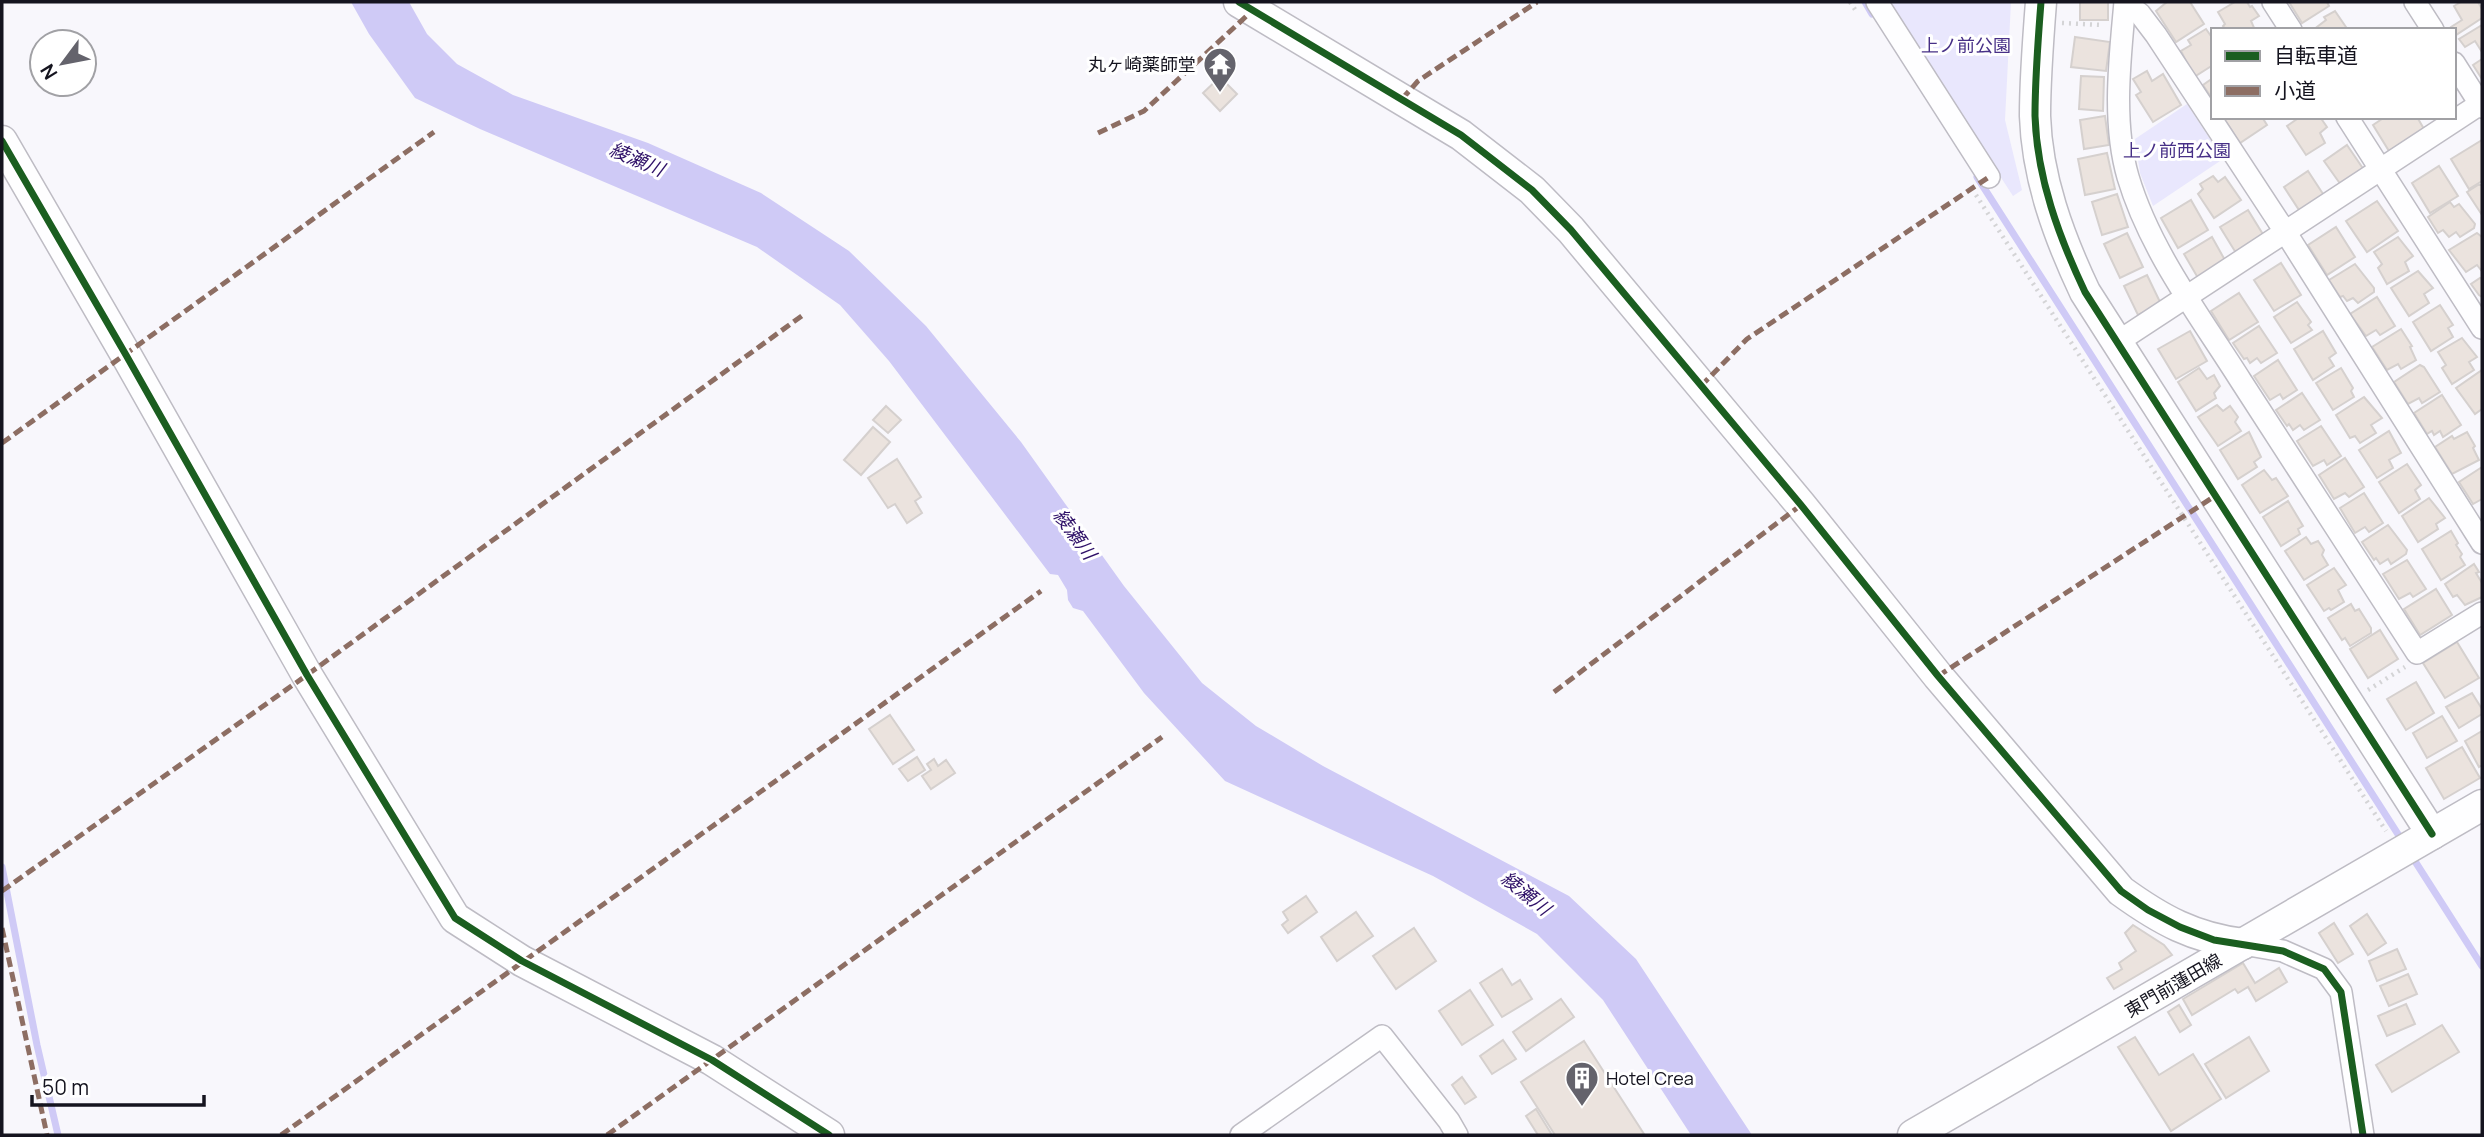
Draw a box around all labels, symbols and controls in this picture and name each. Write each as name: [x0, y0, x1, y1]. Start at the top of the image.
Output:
north arrow: [28, 28, 98, 98]
legend: [2211, 28, 2456, 119]
park label: 上ノ前公園: [1921, 33, 2011, 57]
text: 自転車道: [2274, 41, 2358, 69]
temple icon: 丸ヶ崎薬師堂: [1201, 45, 1239, 94]
place label: 丸ヶ崎薬師堂: [1088, 52, 1196, 76]
text: N: [34, 59, 63, 85]
text: 小道: [2274, 76, 2316, 104]
water label: 綾瀬川: [606, 136, 670, 183]
park label: 上ノ前西公園: [2123, 138, 2231, 162]
water label: 綾瀬川: [1048, 503, 1103, 566]
water label: 綾瀬川: [1496, 865, 1558, 922]
street label: 東門前蓮田線: [2120, 948, 2226, 1022]
building icon: Hotel Crea: [1563, 1059, 1601, 1108]
scale bar: [32, 1064, 203, 1108]
place label: Hotel Crea: [1606, 1066, 1694, 1090]
text: 50 m: [42, 1073, 89, 1101]

